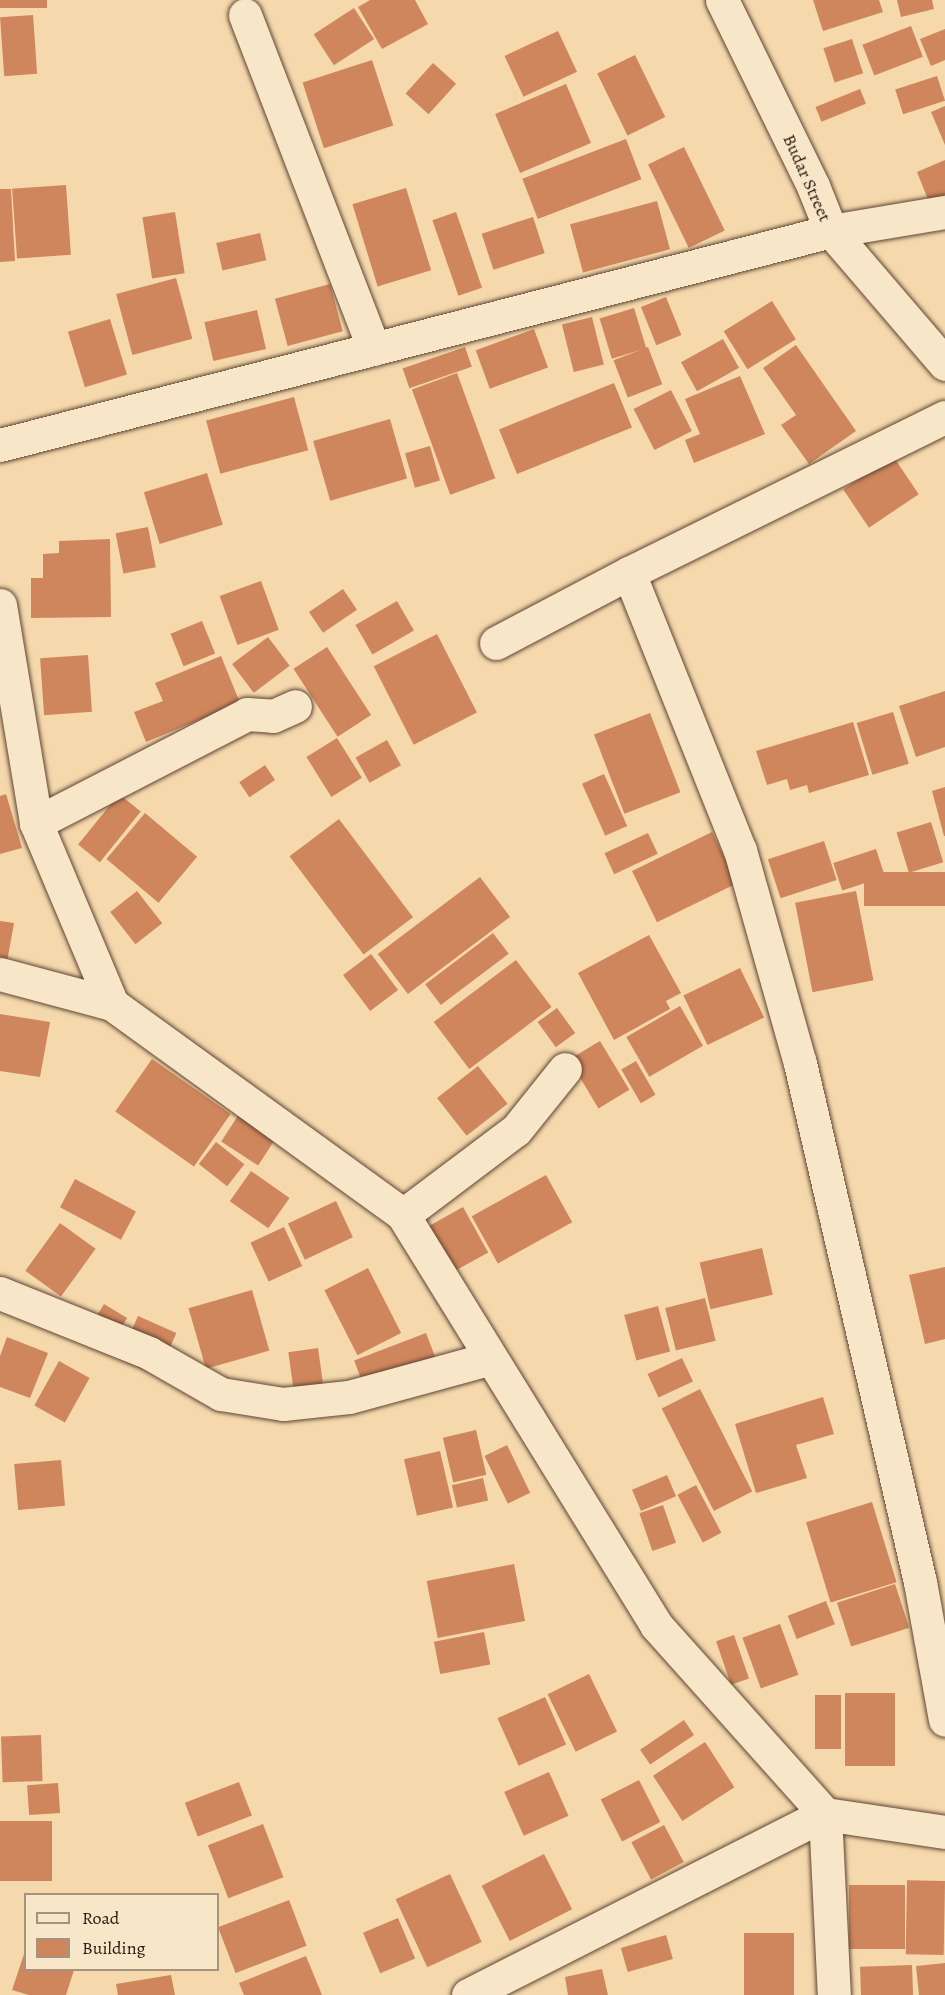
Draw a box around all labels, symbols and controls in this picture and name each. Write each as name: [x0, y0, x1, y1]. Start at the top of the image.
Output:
street label: Budar Street: [778, 131, 836, 225]
legend: [24, 1893, 219, 1971]
text: Road: [82, 1906, 119, 1930]
text: Building: [82, 1936, 146, 1960]

